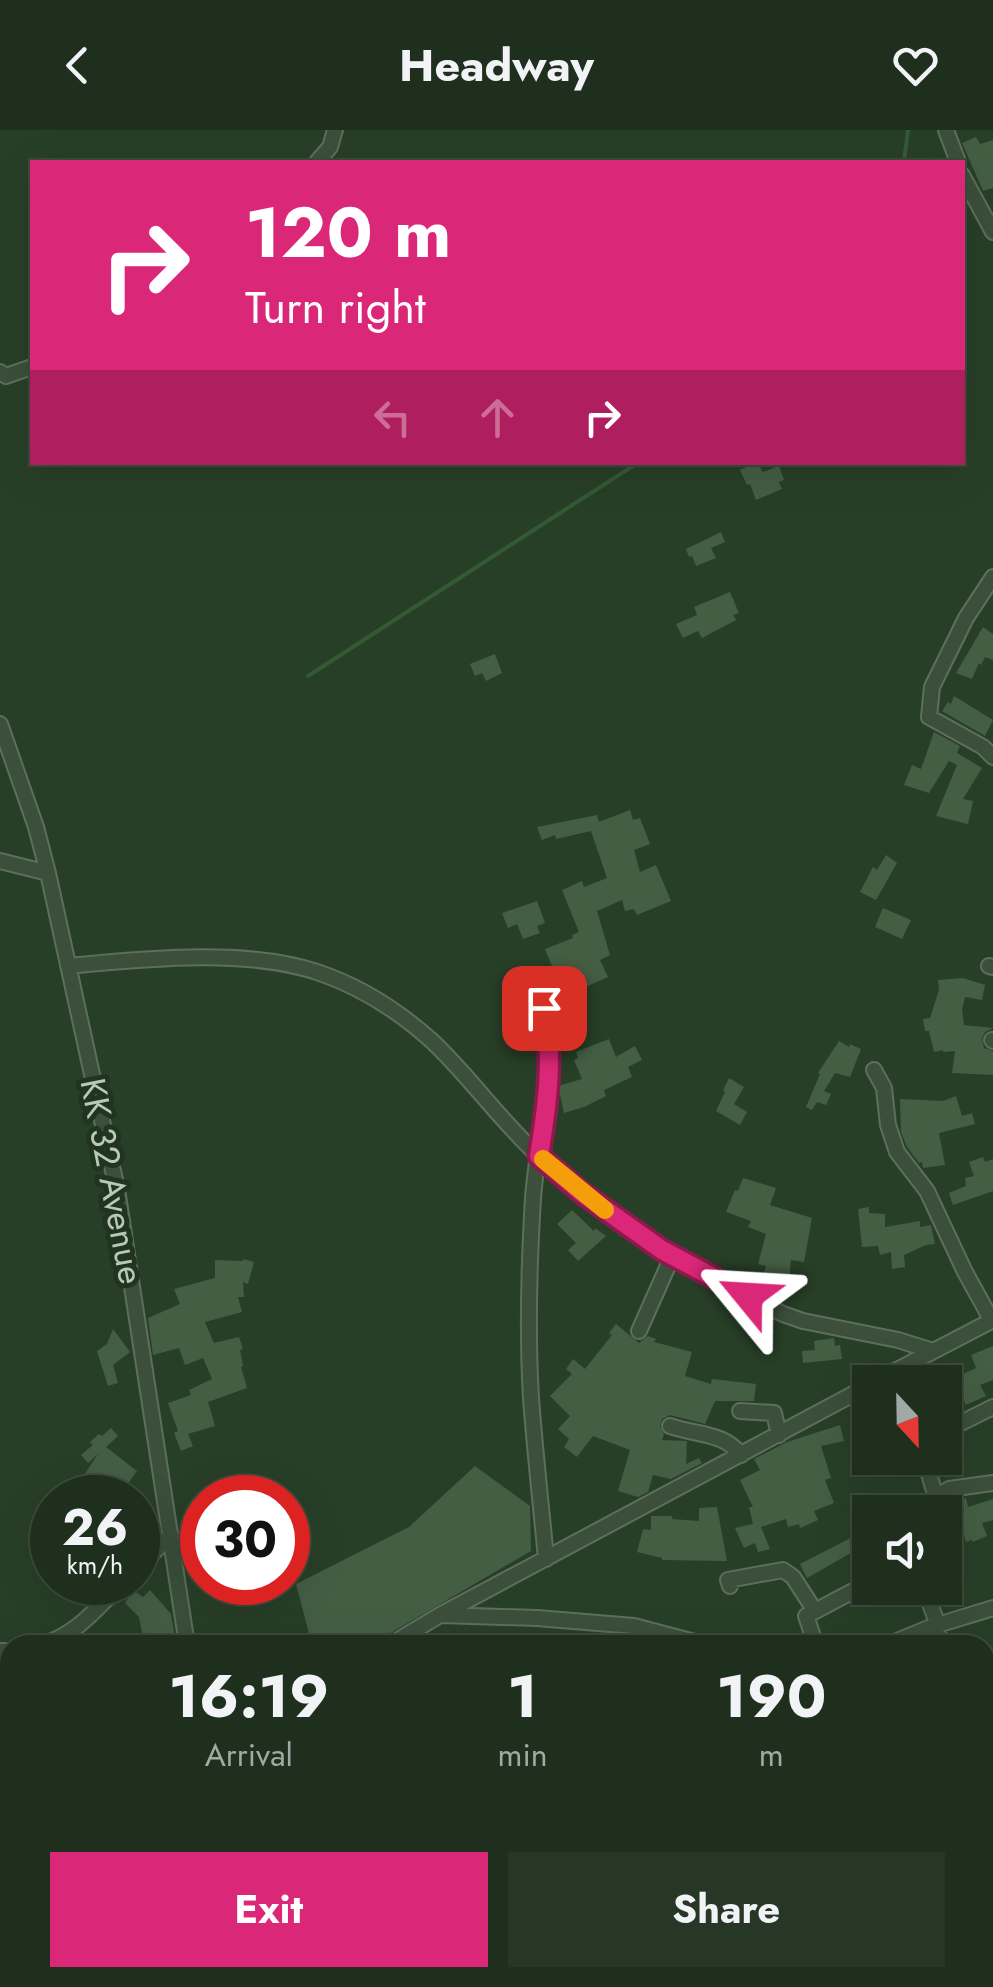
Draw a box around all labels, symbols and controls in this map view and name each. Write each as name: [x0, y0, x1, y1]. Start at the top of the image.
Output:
text: Headway: [399, 33, 594, 98]
icon: back: [50, 38, 105, 93]
icon: heart: [888, 38, 943, 93]
text: 120 m: [245, 182, 451, 283]
icon: right: [80, 200, 210, 330]
text: Turn right: [245, 275, 426, 340]
icon: left: [365, 390, 420, 445]
icon: ahead: [470, 390, 525, 445]
icon: right: [575, 390, 630, 445]
pin: [502, 966, 587, 1051]
icon: arrive: [517, 981, 572, 1036]
street label: KK 32 Avenue: [68, 1074, 156, 1288]
position arrow: [696, 1244, 800, 1348]
north arrow: [852, 1365, 962, 1475]
map controls: [852, 1365, 962, 1605]
speed limit sign: 30: [180, 1475, 310, 1605]
text: 26: [62, 1491, 128, 1564]
button: sound: [852, 1495, 962, 1605]
text: km/h: [67, 1547, 123, 1583]
text: 16:19: [168, 1653, 329, 1740]
text: 1: [507, 1653, 538, 1740]
text: 190: [716, 1653, 827, 1740]
text: Arrival: [205, 1732, 293, 1778]
text: min: [498, 1732, 548, 1778]
text: m: [759, 1732, 784, 1778]
button: Exit: [50, 1852, 488, 1967]
button: Share: [508, 1852, 945, 1967]

